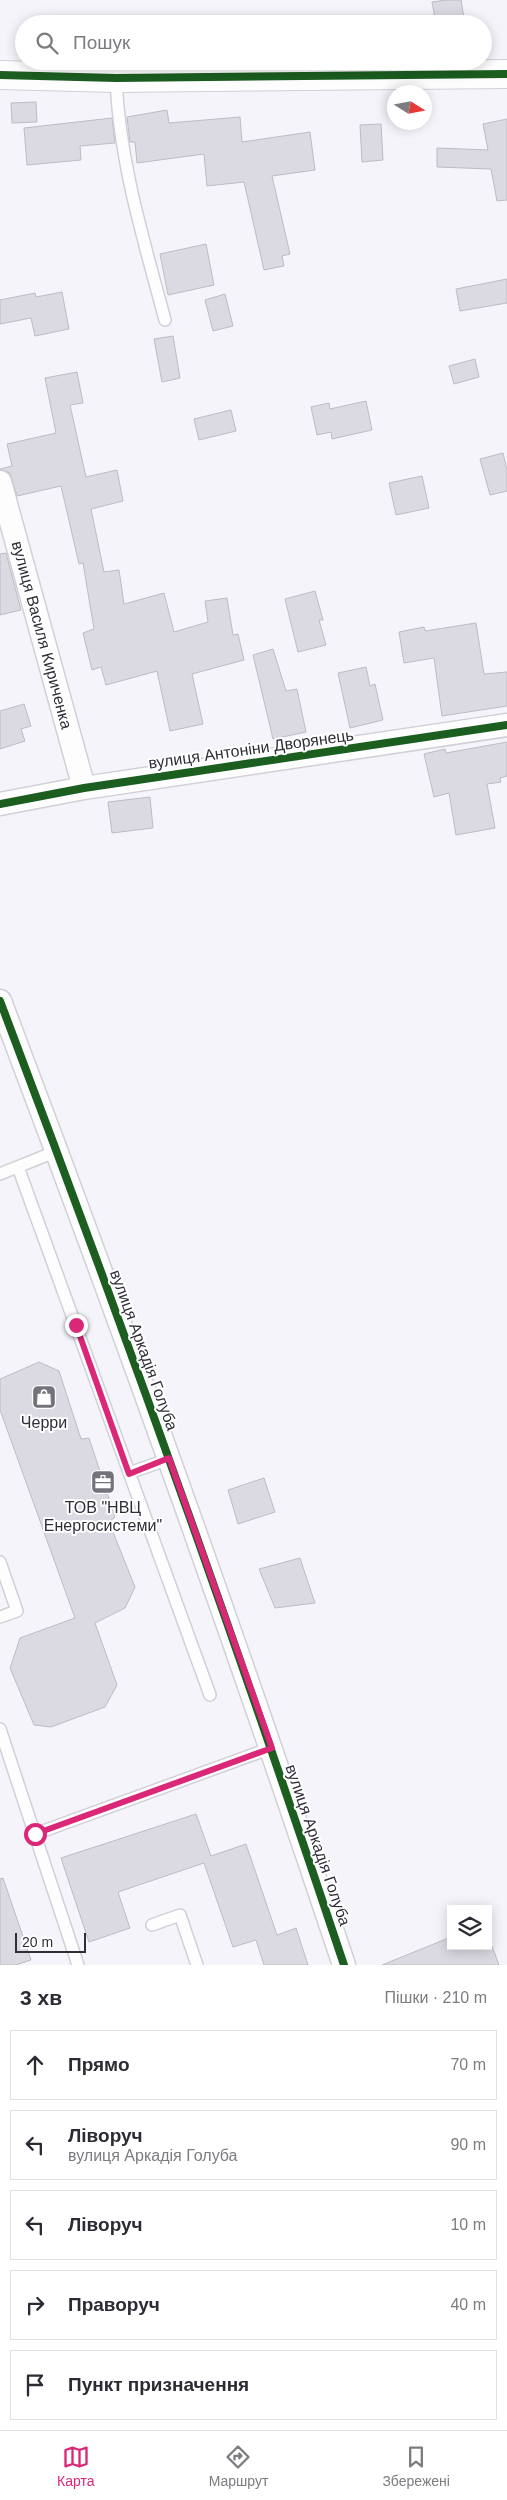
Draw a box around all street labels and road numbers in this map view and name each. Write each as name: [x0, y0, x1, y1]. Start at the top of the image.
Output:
street label: вулиця Василя Кириченка: [9, 539, 75, 731]
street label: вулиця Антоніни Дворянець: [147, 726, 355, 772]
street label: вулиця Аркадія Голуба: [107, 1267, 181, 1433]
street label: вулиця Аркадія Голуба: [282, 1762, 354, 1928]

